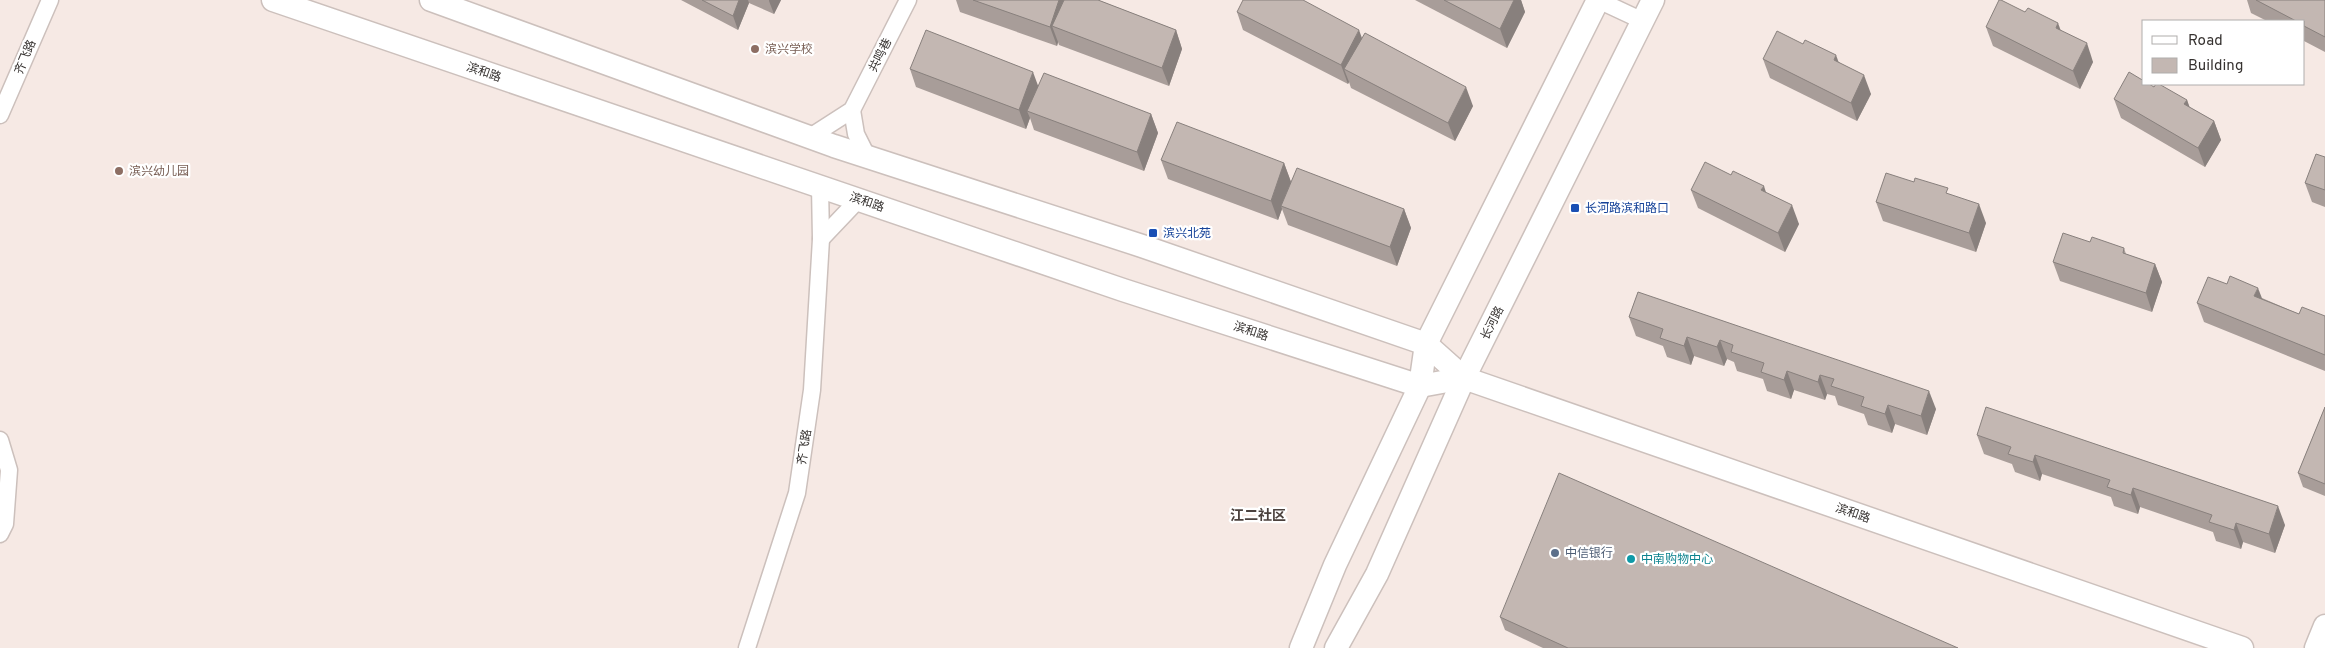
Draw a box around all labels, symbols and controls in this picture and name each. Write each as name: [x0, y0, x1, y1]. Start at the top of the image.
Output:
legend: [2142, 20, 2305, 85]
text: Road: [2188, 32, 2223, 51]
street label: 共鸣巷: [866, 36, 896, 75]
street label: 齐飞路: [12, 38, 40, 77]
place label: 滨兴学校: [765, 42, 813, 58]
marker: 滨兴学校: [749, 43, 761, 55]
text: Building: [2188, 57, 2243, 76]
street label: 滨和路: [464, 60, 503, 86]
place label: 滨兴幼儿园: [129, 164, 189, 180]
marker: 滨兴幼儿园: [113, 165, 125, 177]
street label: 滨和路: [847, 190, 886, 216]
place label: 长河路滨和路口: [1585, 201, 1669, 217]
marker: 长河路滨和路口: [1569, 202, 1581, 214]
place label: 滨兴北苑: [1163, 226, 1211, 242]
marker: 滨兴北苑: [1147, 227, 1159, 239]
street label: 长河路: [1478, 304, 1508, 343]
street label: 滨和路: [1231, 319, 1270, 345]
street label: 齐飞路: [794, 428, 816, 466]
street label: 滨和路: [1833, 501, 1872, 527]
district label: 江二社区: [1230, 507, 1286, 525]
place label: 中信银行: [1565, 546, 1613, 562]
marker: 中信银行: [1549, 547, 1561, 559]
place label: 中南购物中心: [1641, 552, 1713, 568]
marker: 中南购物中心: [1625, 553, 1637, 565]

